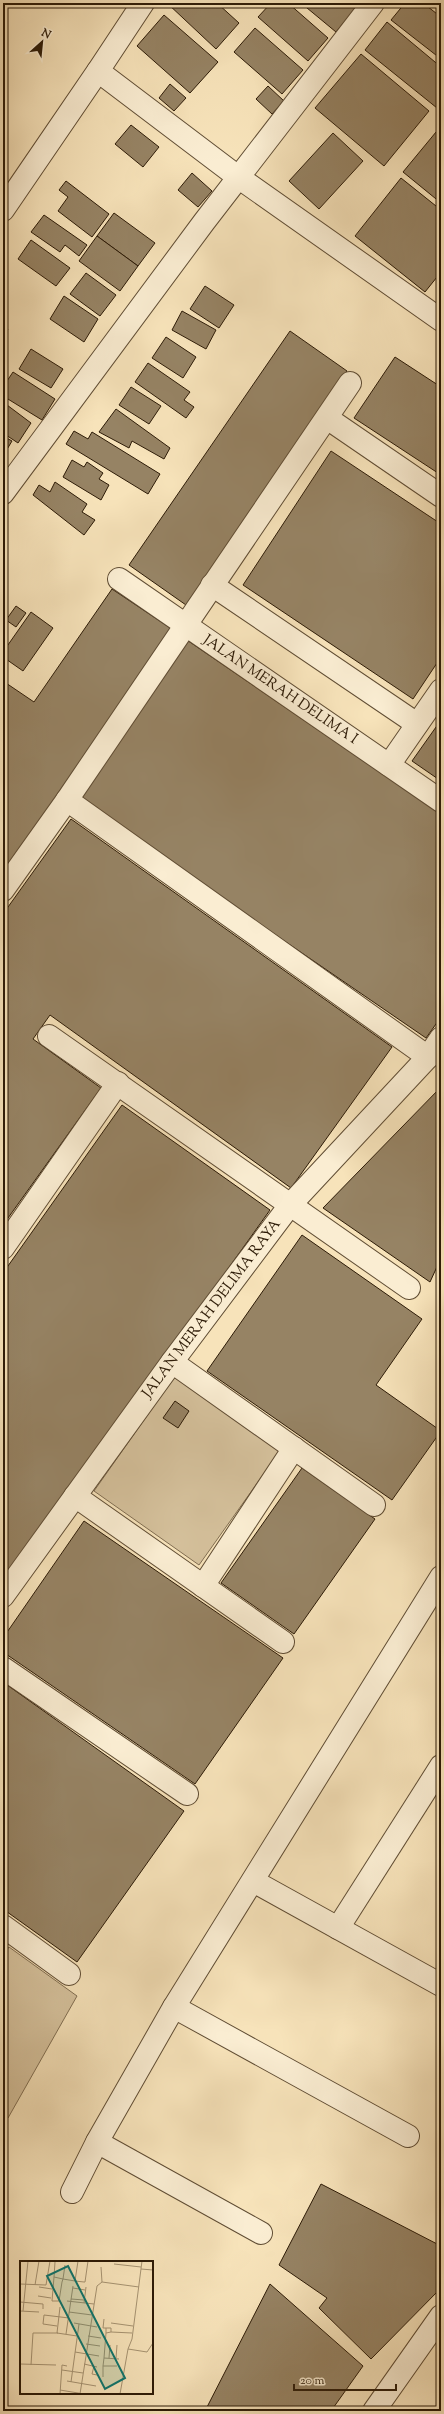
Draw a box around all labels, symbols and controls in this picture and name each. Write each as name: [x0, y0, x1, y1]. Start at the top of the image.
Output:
north arrow: [22, 22, 62, 62]
text: N: [38, 24, 54, 43]
street label: JALAN MERAH DELIMA I: [198, 630, 362, 750]
street label: JALAN MERAH DELIMA RAYA: [137, 1215, 286, 1404]
inset map: [20, 2261, 153, 2394]
scale bar: [294, 2366, 396, 2392]
text: 20 m: [300, 2372, 325, 2390]

